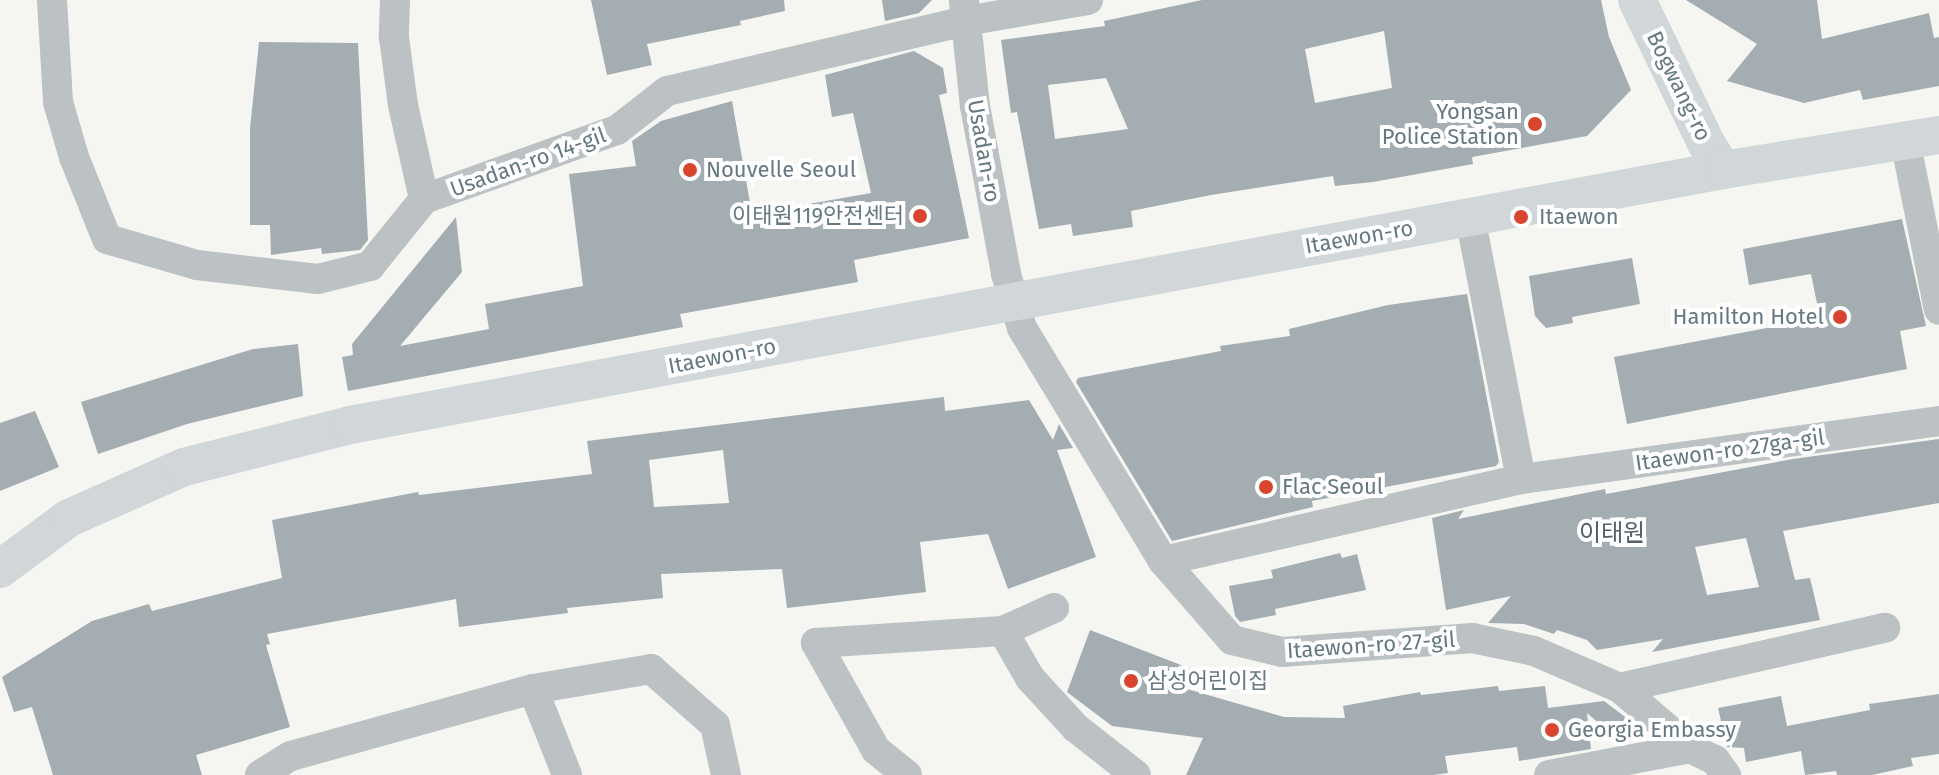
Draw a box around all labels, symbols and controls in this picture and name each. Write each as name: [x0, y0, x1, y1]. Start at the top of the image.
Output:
street label: Bogwang-ro: [1641, 27, 1717, 145]
street label: Usadan-ro: [962, 97, 1006, 205]
place label: Yongsan Police Station: [1382, 98, 1519, 150]
marker: Yongsan Police Station: [1526, 115, 1544, 133]
street label: Usadan-ro 14-gil: [446, 122, 610, 202]
place label: Nouvelle Seoul: [706, 157, 856, 183]
marker: Nouvelle Seoul: [681, 161, 699, 179]
place label: 이태원119안전센터: [732, 203, 904, 229]
place label: Itaewon: [1539, 204, 1619, 230]
marker: Itaewon: [1510, 206, 1532, 228]
marker: 이태원119안전센터: [911, 207, 929, 225]
street label: Itaewon-ro: [1303, 215, 1415, 259]
place label: Hamilton Hotel: [1673, 304, 1824, 330]
marker: Hamilton Hotel: [1831, 308, 1849, 326]
street label: Itaewon-ro: [666, 333, 778, 379]
street label: Itaewon-ro 27ga-gil: [1634, 424, 1826, 476]
place label: Flac Seoul: [1282, 474, 1383, 500]
marker: Flac Seoul: [1257, 478, 1275, 496]
district label: 이태원: [1579, 520, 1645, 548]
street label: Itaewon-ro 27-gil: [1286, 626, 1456, 664]
place label: 삼성어린이집: [1147, 668, 1268, 694]
marker: 삼성어린이집: [1122, 672, 1140, 690]
place label: Georgia Embassy: [1568, 717, 1736, 743]
marker: Georgia Embassy: [1543, 721, 1561, 739]

